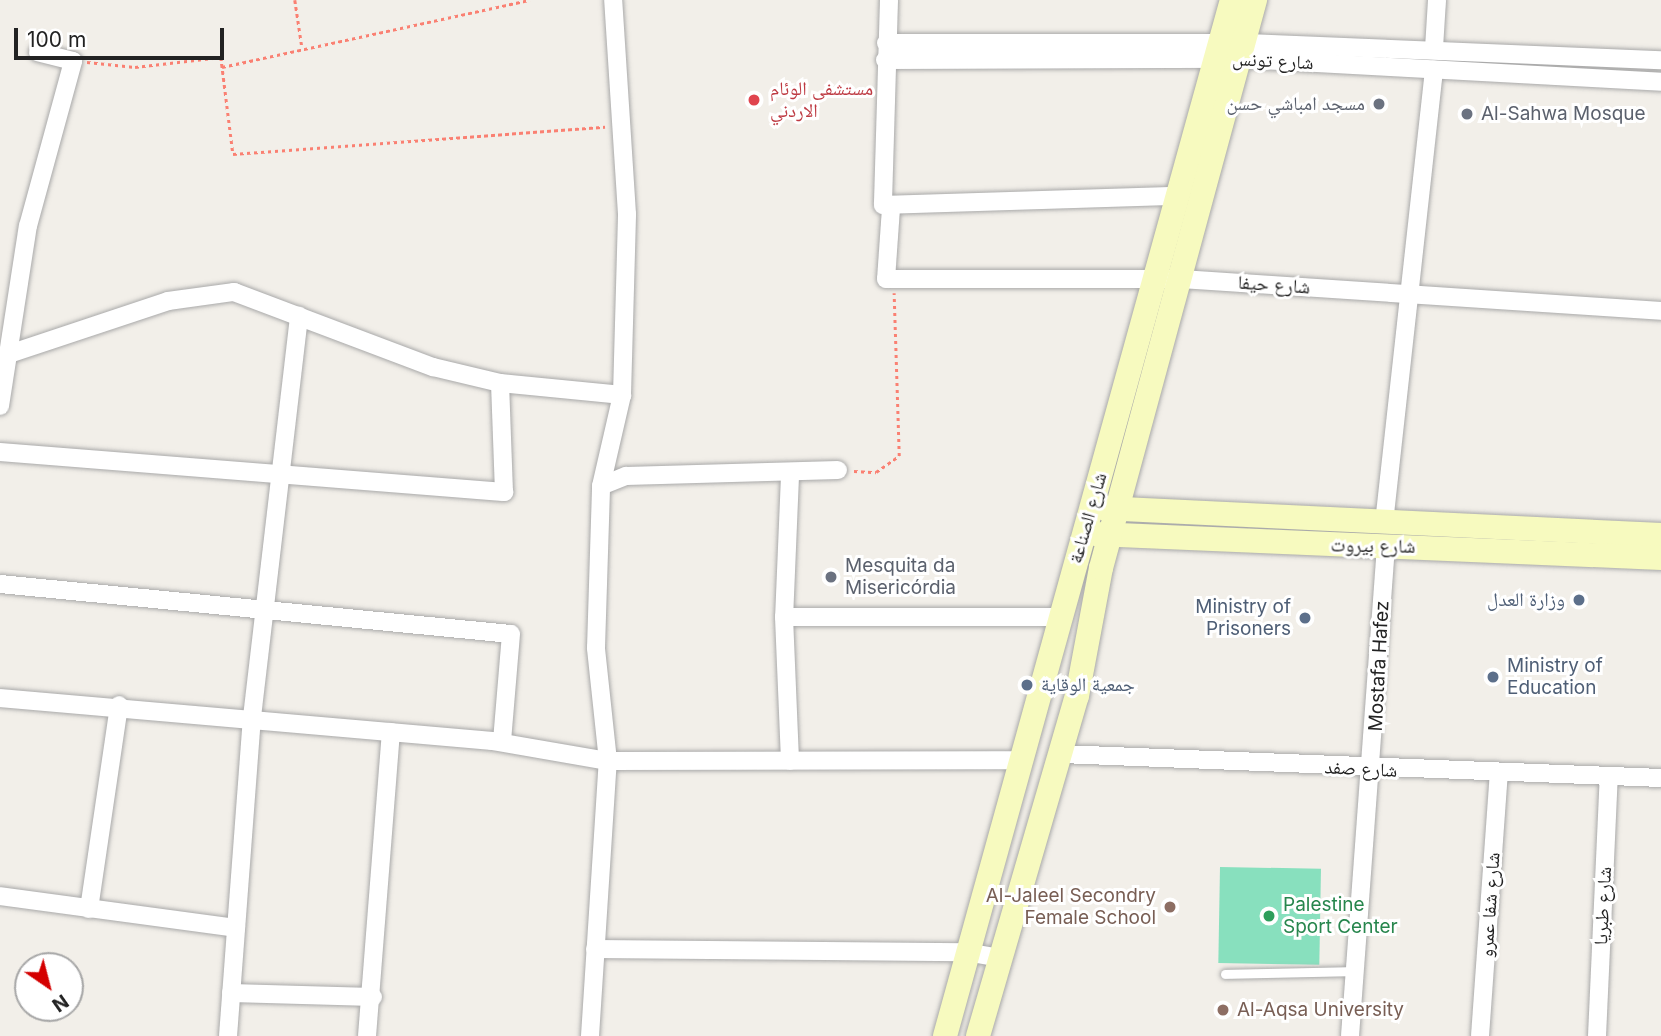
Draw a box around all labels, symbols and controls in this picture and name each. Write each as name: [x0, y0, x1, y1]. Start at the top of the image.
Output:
scale bar: [18, 14, 228, 58]
text: 100 m: [27, 27, 86, 52]
street label: شارع تونس: [1232, 47, 1314, 75]
place label: مستشفى الوئام الاردني: [770, 78, 873, 122]
marker: مستشفى الوئام الاردني: [744, 90, 764, 110]
place label: مسجد امباشي حسن: [1226, 93, 1365, 115]
marker: مسجد امباشي حسن: [1371, 96, 1387, 112]
place label: Al-Sahwa Mosque: [1481, 103, 1646, 125]
marker: Al-Sahwa Mosque: [1459, 106, 1475, 122]
street label: شارع حيفا: [1237, 271, 1311, 299]
street label: شارع الصناعة: [1064, 470, 1112, 566]
street label: شارع بيروت: [1330, 534, 1416, 558]
place label: Mesquita da Misericórdia: [845, 555, 956, 599]
marker: Mesquita da Misericórdia: [823, 569, 839, 585]
place label: وزارة العدل: [1487, 589, 1565, 611]
marker: وزارة العدل: [1571, 592, 1587, 608]
place label: Ministry of Prisoners: [1195, 596, 1291, 640]
street label: Mostafa Hafez: [1364, 600, 1394, 732]
marker: Ministry of Prisoners: [1297, 610, 1313, 626]
place label: Ministry of Education: [1507, 655, 1603, 699]
marker: Ministry of Education: [1485, 669, 1501, 685]
place label: جمعية الوقاية: [1041, 674, 1135, 696]
marker: جمعية الوقاية: [1019, 677, 1035, 693]
street label: شارع صفد: [1324, 756, 1398, 782]
street label: شارع شفا عمرو: [1475, 852, 1505, 958]
street label: شارع طبريا: [1590, 866, 1616, 946]
place label: Al-Jaleel Secondry Female School: [986, 885, 1156, 929]
place label: Palestine Sport Center: [1283, 894, 1398, 938]
marker: Al-Jaleel Secondry Female School: [1162, 899, 1178, 915]
marker: Palestine Sport Center: [1261, 908, 1277, 924]
north arrow: [14, 952, 84, 1022]
text: N: [48, 989, 73, 1017]
place label: Al-Aqsa University: [1237, 999, 1404, 1021]
marker: Al-Aqsa University: [1215, 1002, 1231, 1018]

